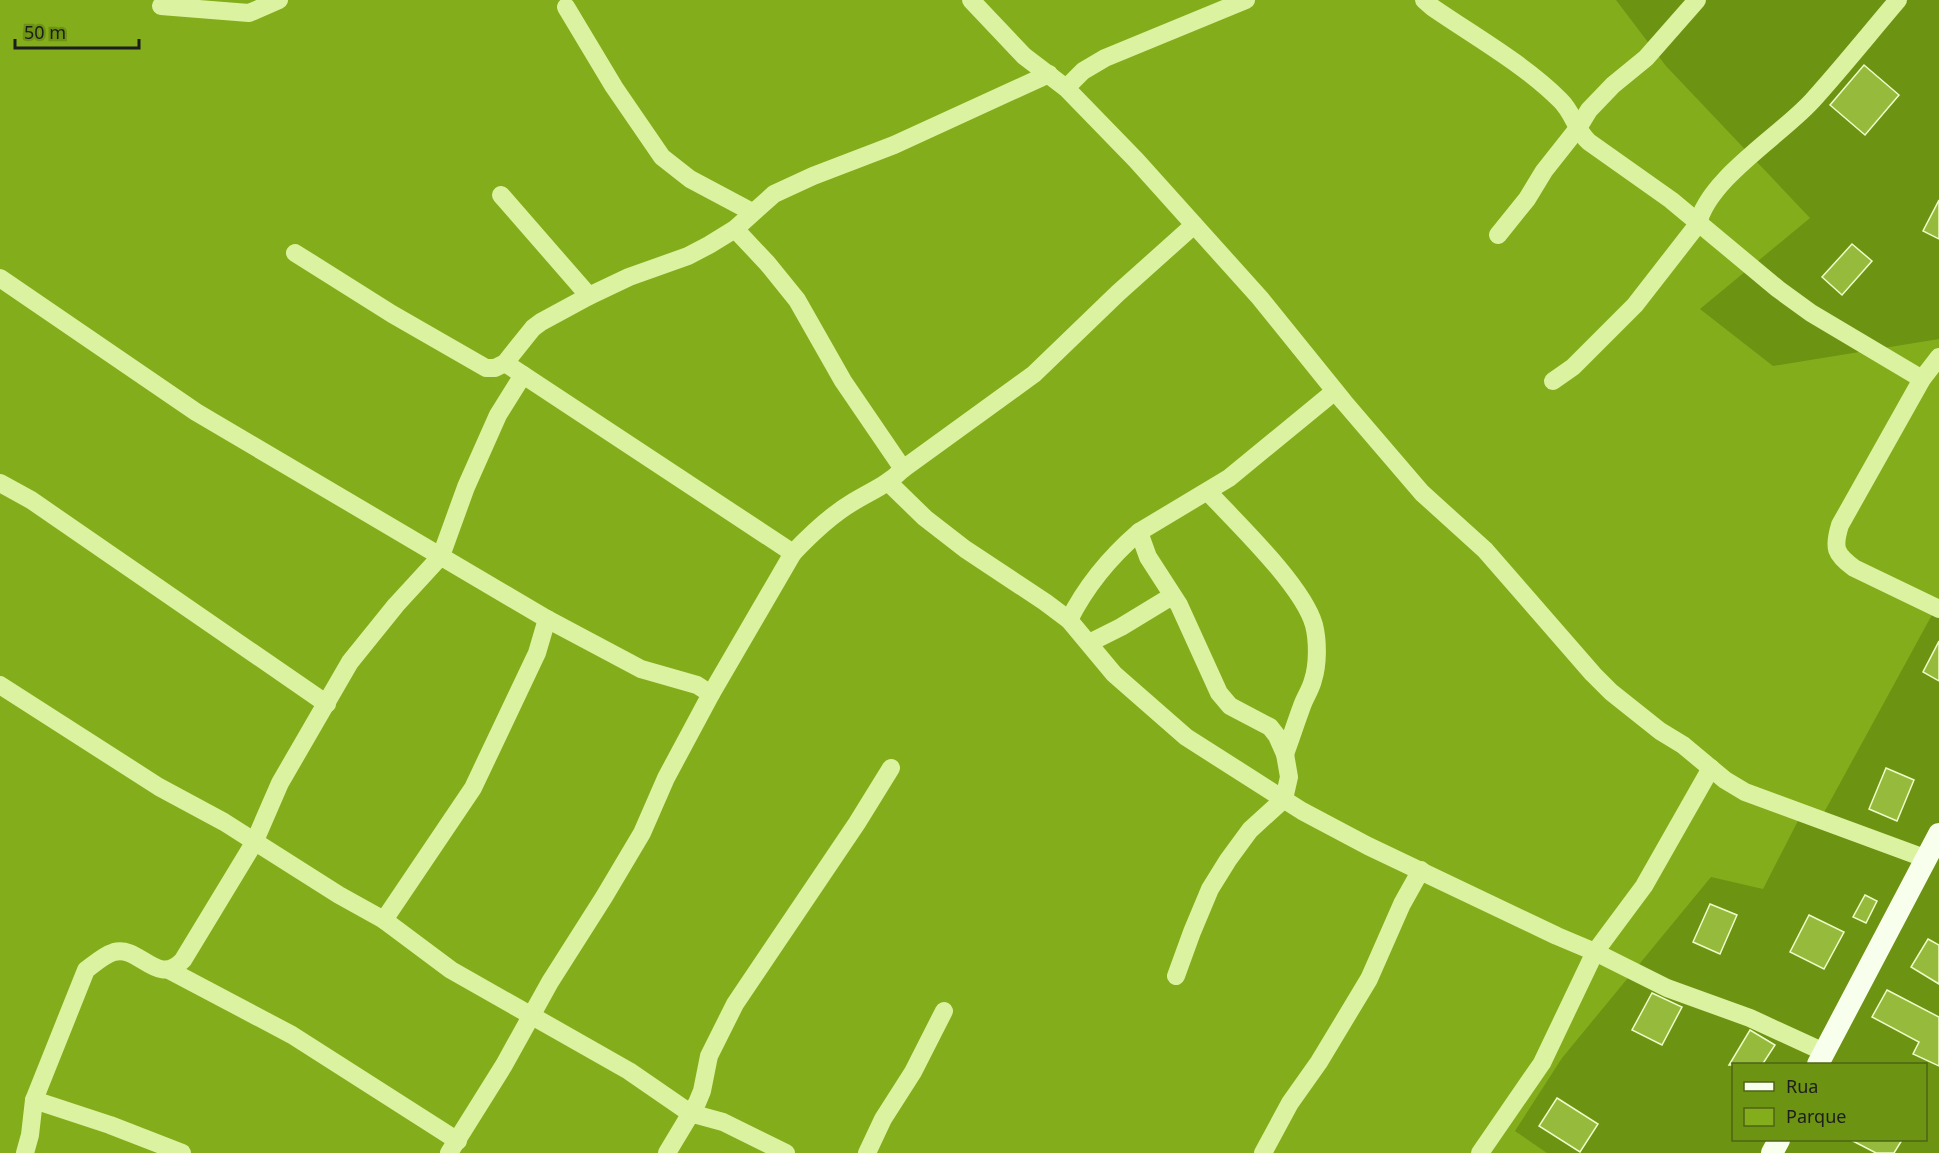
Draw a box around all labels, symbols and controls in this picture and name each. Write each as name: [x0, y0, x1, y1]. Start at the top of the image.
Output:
scale bar: [15, 12, 140, 50]
text: 50 m: [24, 20, 66, 44]
legend: [1732, 1063, 1927, 1141]
text: Rua: [1786, 1074, 1818, 1098]
text: Parque: [1786, 1104, 1846, 1128]

